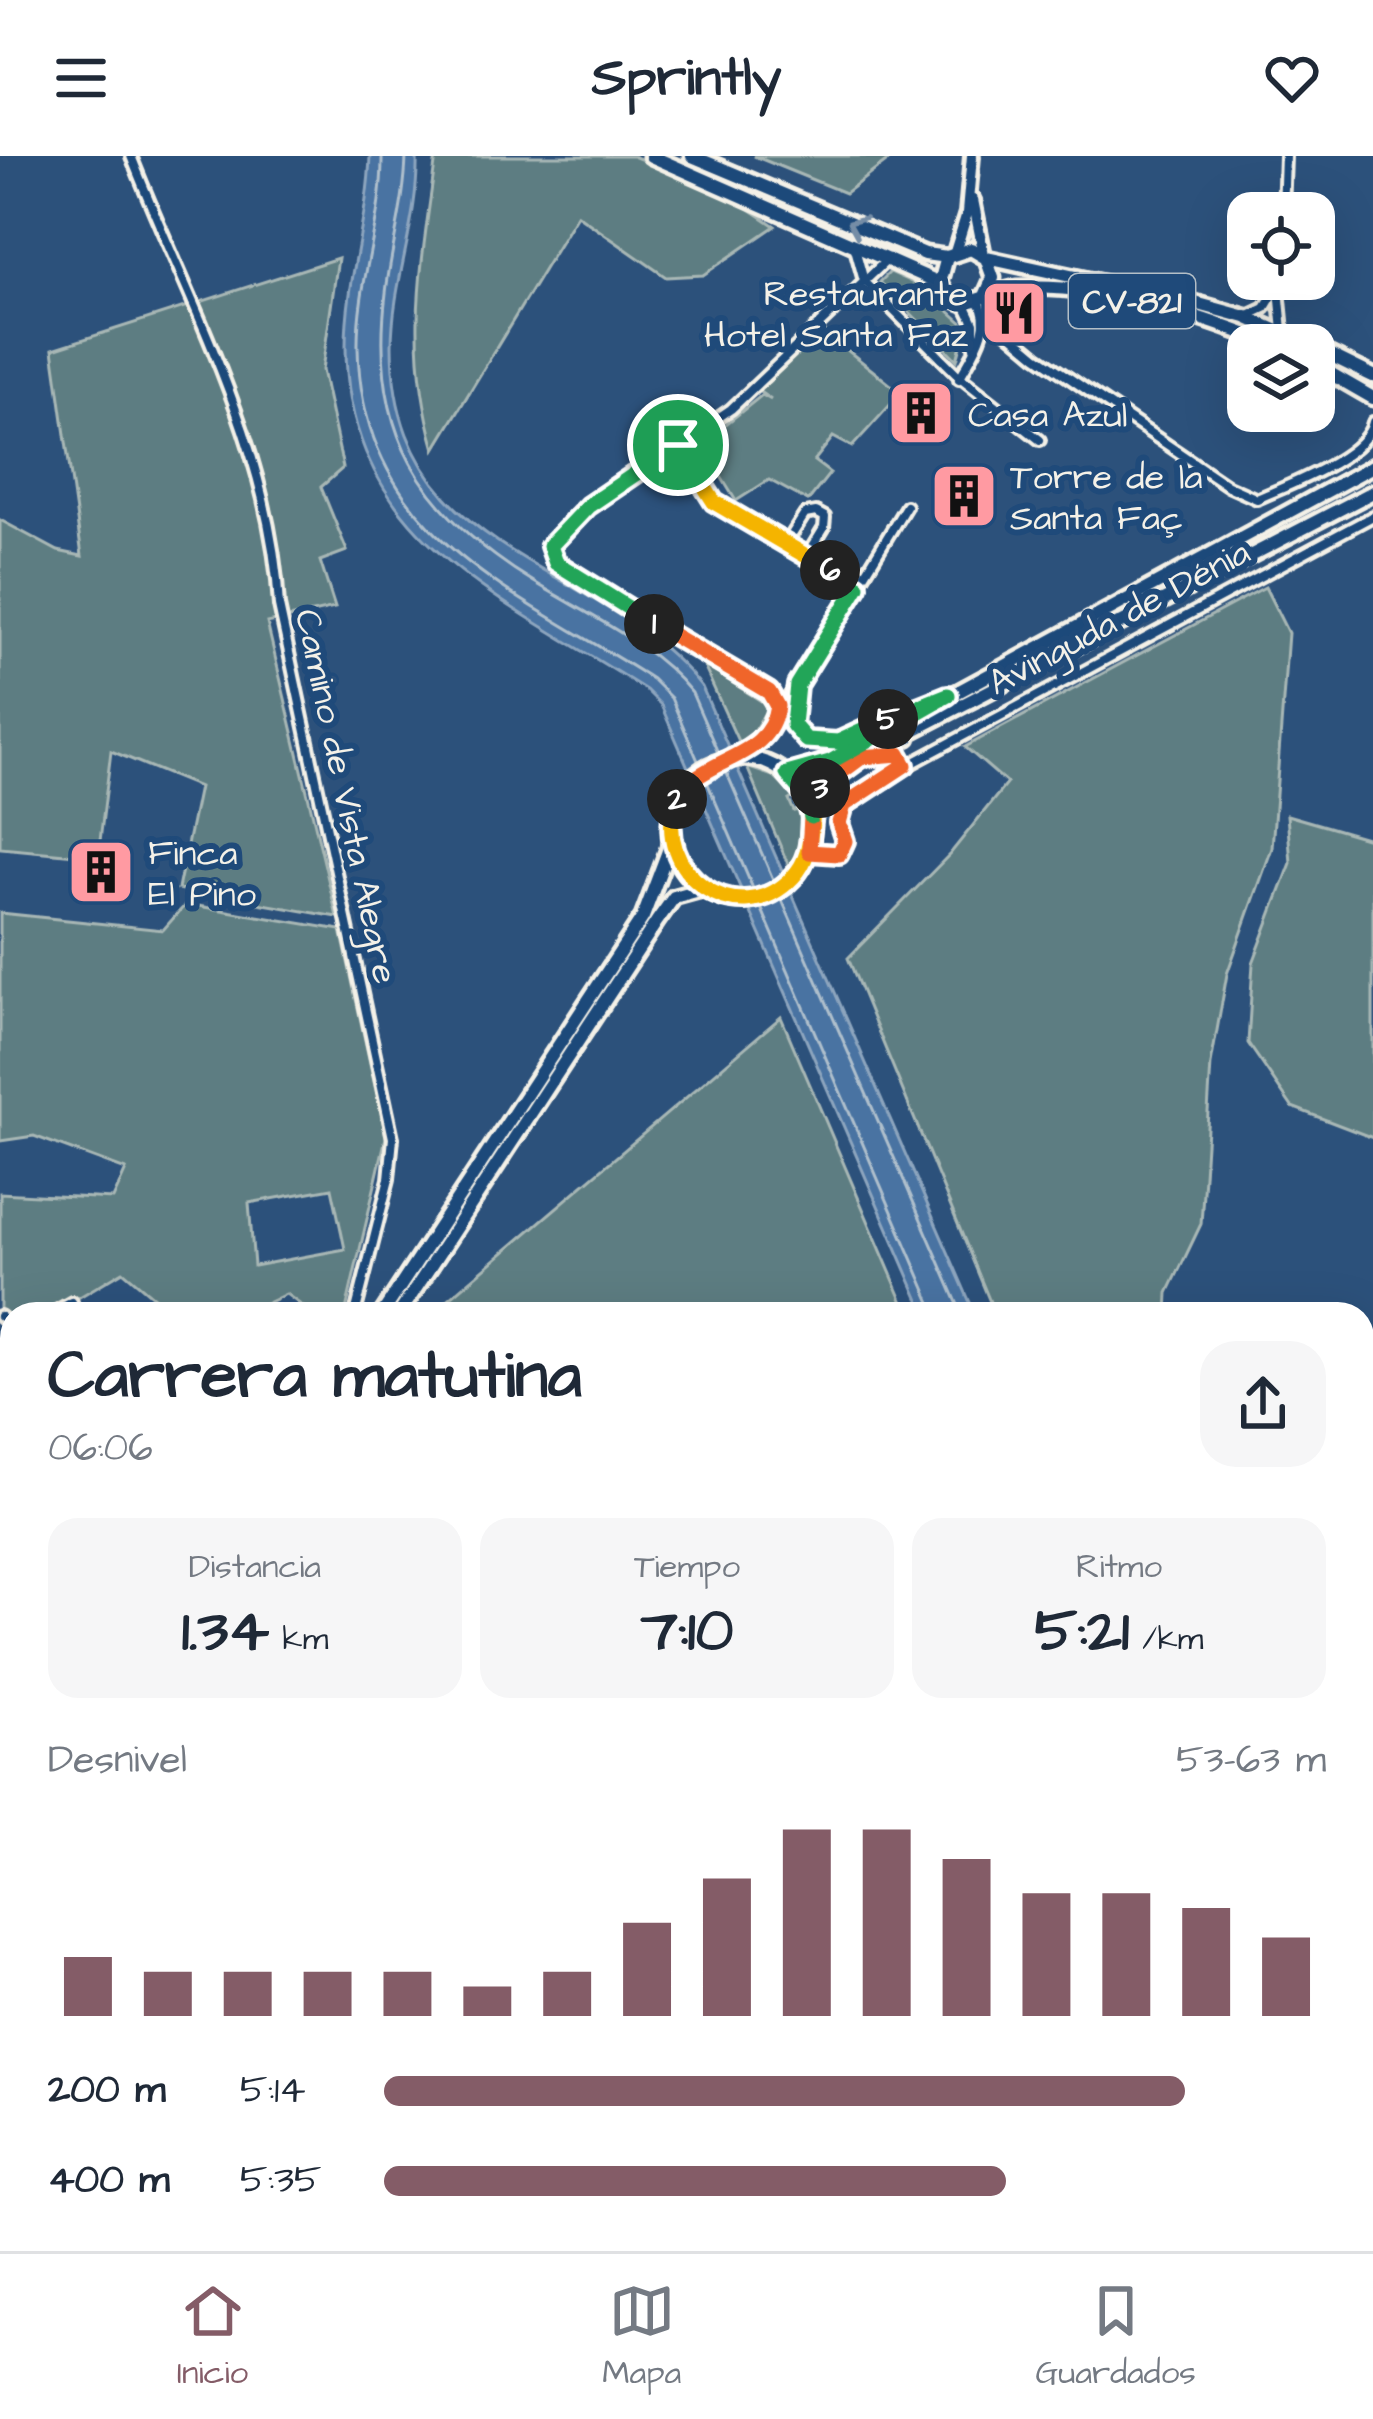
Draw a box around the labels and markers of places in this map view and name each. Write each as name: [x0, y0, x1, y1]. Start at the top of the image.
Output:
place label: Restaurante Hotel Santa Faz: [704, 269, 968, 361]
restaurant icon: Restaurante Hotel Santa Faz: [979, 278, 1049, 348]
building icon: Casa Azul: [886, 378, 956, 448]
place label: Casa Azul: [968, 390, 1127, 441]
pin: [627, 394, 729, 496]
place label: Torre de la Santa Faç: [1010, 452, 1203, 544]
building icon: Torre de la Santa Faç: [929, 461, 999, 531]
pin: 6: [800, 540, 860, 600]
pin: 1: [624, 594, 684, 654]
pin: 5: [858, 689, 918, 749]
pin: 3: [790, 758, 850, 818]
pin: 2: [647, 769, 707, 829]
place label: Finca El Pino: [148, 828, 256, 920]
building icon: Finca El Pino: [66, 837, 136, 907]

